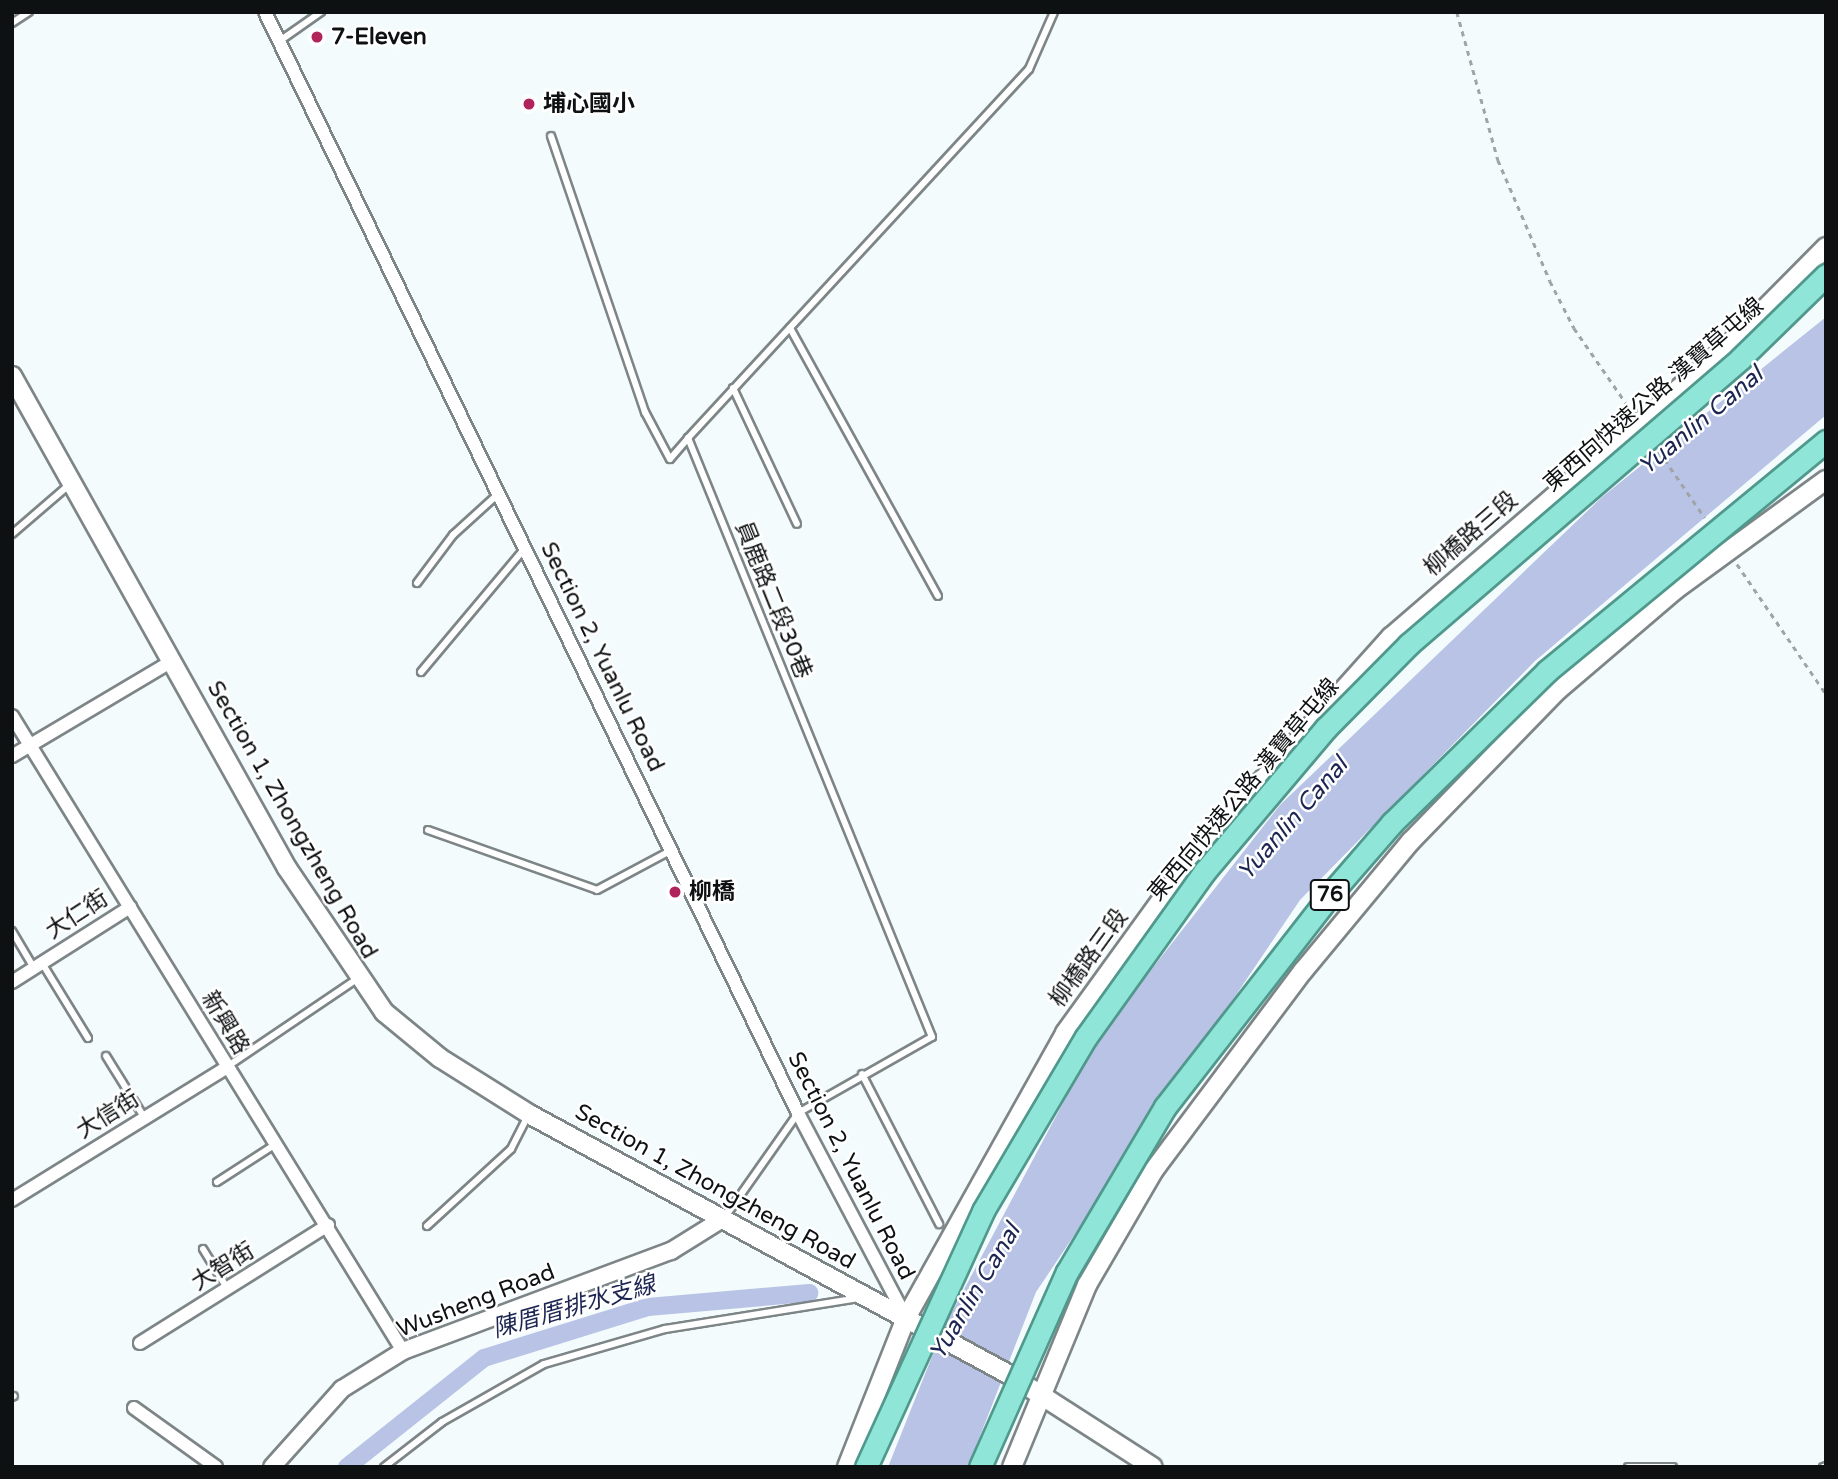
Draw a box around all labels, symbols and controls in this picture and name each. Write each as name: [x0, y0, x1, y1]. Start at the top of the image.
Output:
place label: 7-Eleven: [331, 23, 427, 51]
marker: 7-Eleven: [309, 29, 325, 45]
place label: 埔心國小: [543, 90, 635, 118]
marker: 埔心國小: [521, 96, 537, 112]
street label: 東西向快速公路 漢寶草屯線: [1539, 292, 1769, 498]
water label: Yuanlin Canal: [1633, 361, 1769, 481]
street label: 柳橋路三段: [1419, 486, 1523, 582]
street label: 員鹿路二段30巷: [729, 517, 817, 683]
street label: Section 2, Yuanlu Road: [534, 538, 670, 776]
street label: 東西向快速公路 漢寶草屯線: [1143, 673, 1345, 907]
street label: Section 1, Zhongzheng Road: [201, 676, 383, 964]
water label: Yuanlin Canal: [1232, 752, 1354, 886]
place label: 柳橋: [689, 878, 735, 906]
road number: 76: [1309, 878, 1351, 912]
marker: 柳橋: [667, 884, 683, 900]
street label: 大仁街: [41, 885, 113, 945]
street label: 柳橋路三段: [1044, 903, 1134, 1013]
street label: 新興路: [195, 986, 255, 1060]
street label: Section 2, Yuanlu Road: [782, 1048, 920, 1284]
street label: 大信街: [71, 1085, 145, 1145]
street label: Section 1, Zhongzheng Road: [570, 1098, 860, 1276]
water label: Yuanlin Canal: [923, 1219, 1027, 1365]
street label: 大智街: [186, 1237, 260, 1297]
street label: Wusheng Road: [393, 1258, 559, 1344]
water label: 陳厝厝排水支線: [489, 1270, 659, 1344]

